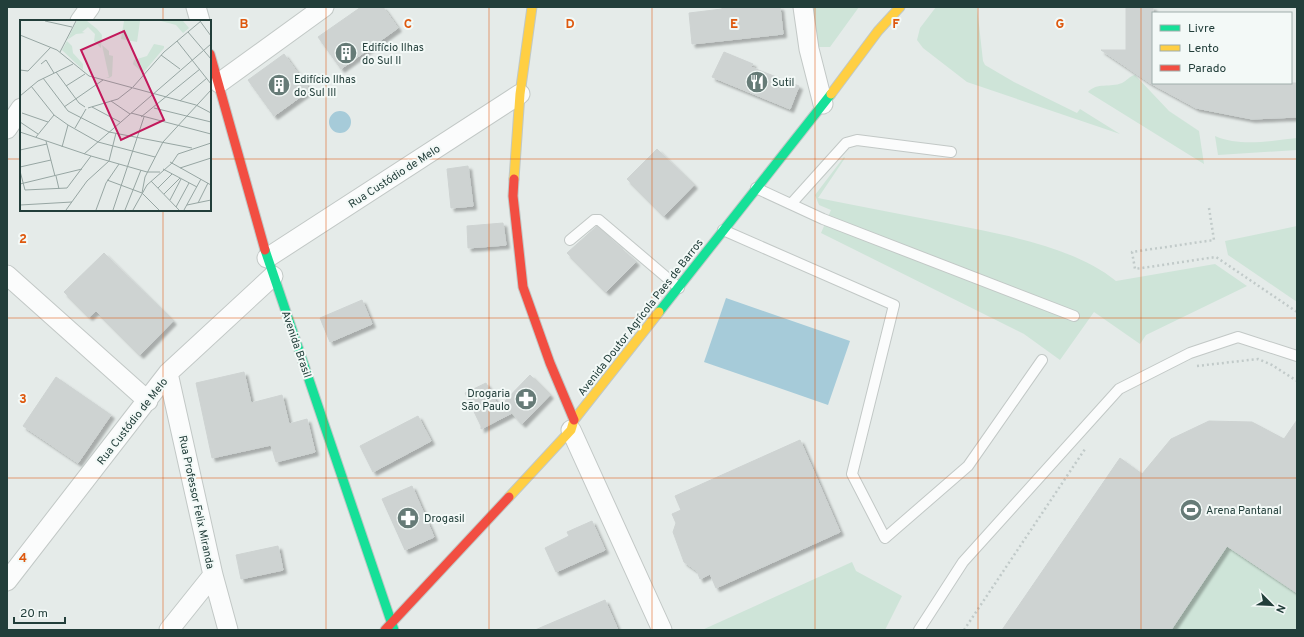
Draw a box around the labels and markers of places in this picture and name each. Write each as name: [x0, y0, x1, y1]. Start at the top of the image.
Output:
building icon: Edifício Ilhas do Sul II: [333, 40, 359, 66]
place label: Edifício Ilhas do Sul II: [362, 41, 424, 68]
restaurant icon: Sutil: [744, 69, 770, 95]
building icon: Edifício Ilhas do Sul III: [266, 72, 292, 98]
place label: Edifício Ilhas do Sul III: [294, 73, 356, 100]
place label: Sutil: [772, 76, 794, 90]
pharmacy icon: Drogaria São Paulo: [513, 386, 539, 412]
place label: Drogaria São Paulo: [461, 387, 510, 414]
sports icon: Arena Pantanal: [1178, 497, 1204, 523]
place label: Arena Pantanal: [1206, 504, 1282, 518]
pharmacy icon: Drogasil: [395, 505, 421, 531]
place label: Drogasil: [424, 512, 465, 526]

